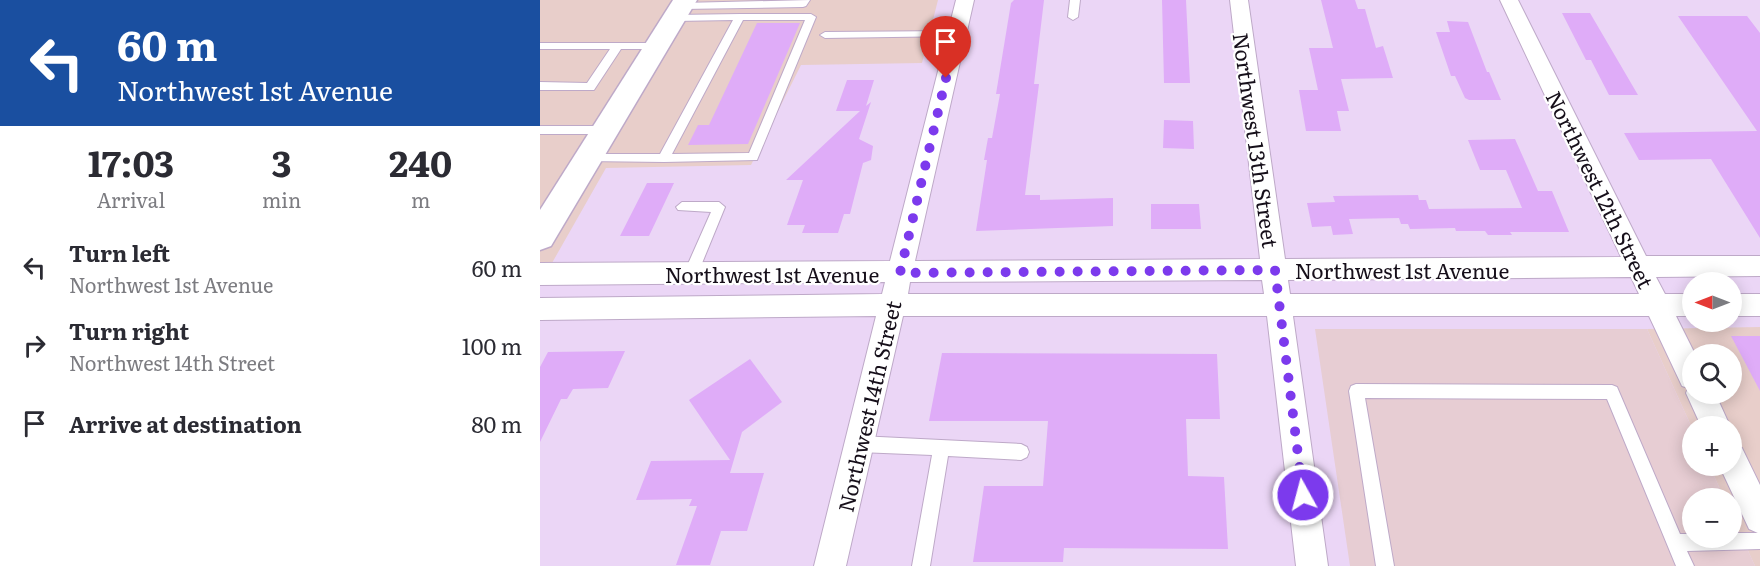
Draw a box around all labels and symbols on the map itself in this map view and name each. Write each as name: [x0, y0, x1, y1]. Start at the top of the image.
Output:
pin: [920, 16, 971, 78]
street label: Northwest 13th Street: [1227, 30, 1288, 250]
street label: Northwest 12th Street: [1540, 85, 1663, 293]
street label: Northwest 1st Avenue: [1295, 254, 1509, 285]
street label: Northwest 1st Avenue: [665, 258, 879, 289]
north arrow: [1682, 272, 1742, 332]
street label: Northwest 14th Street: [829, 297, 908, 515]
position arrow: [1271, 463, 1335, 527]

